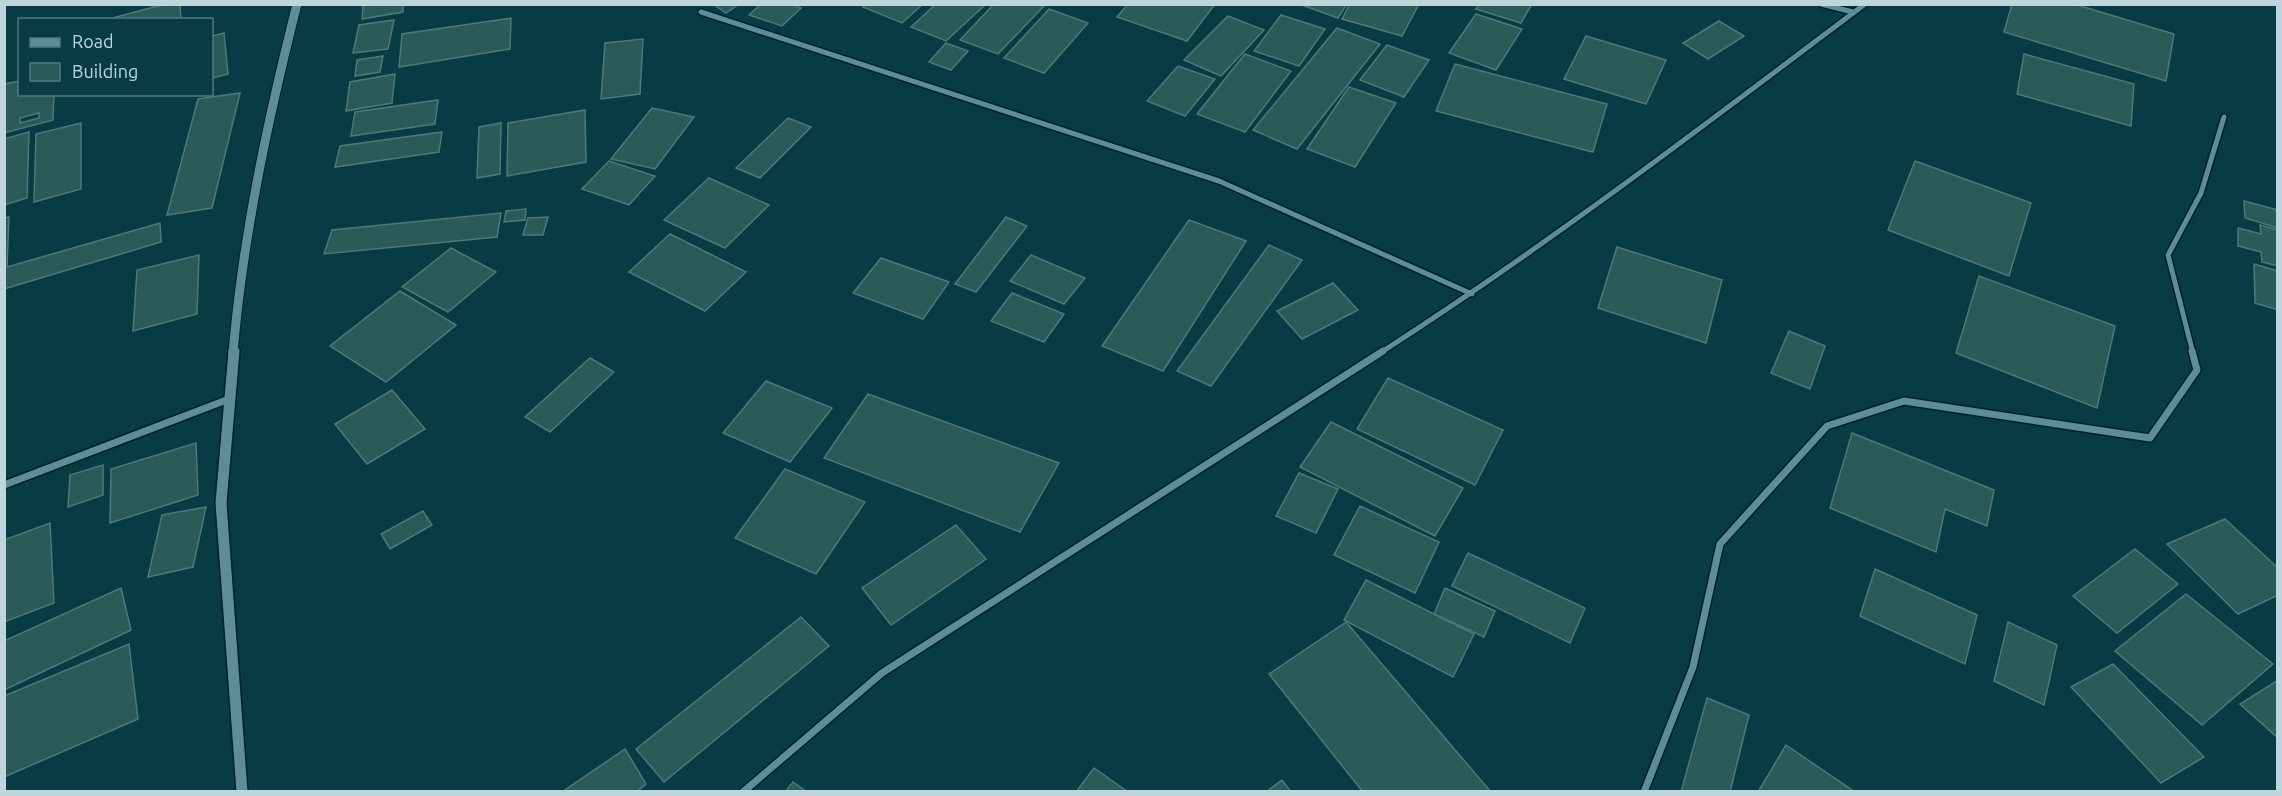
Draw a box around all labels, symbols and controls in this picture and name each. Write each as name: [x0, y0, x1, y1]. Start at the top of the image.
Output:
legend: [18, 18, 213, 96]
text: Road: [72, 31, 114, 51]
text: Building: [72, 61, 138, 81]

